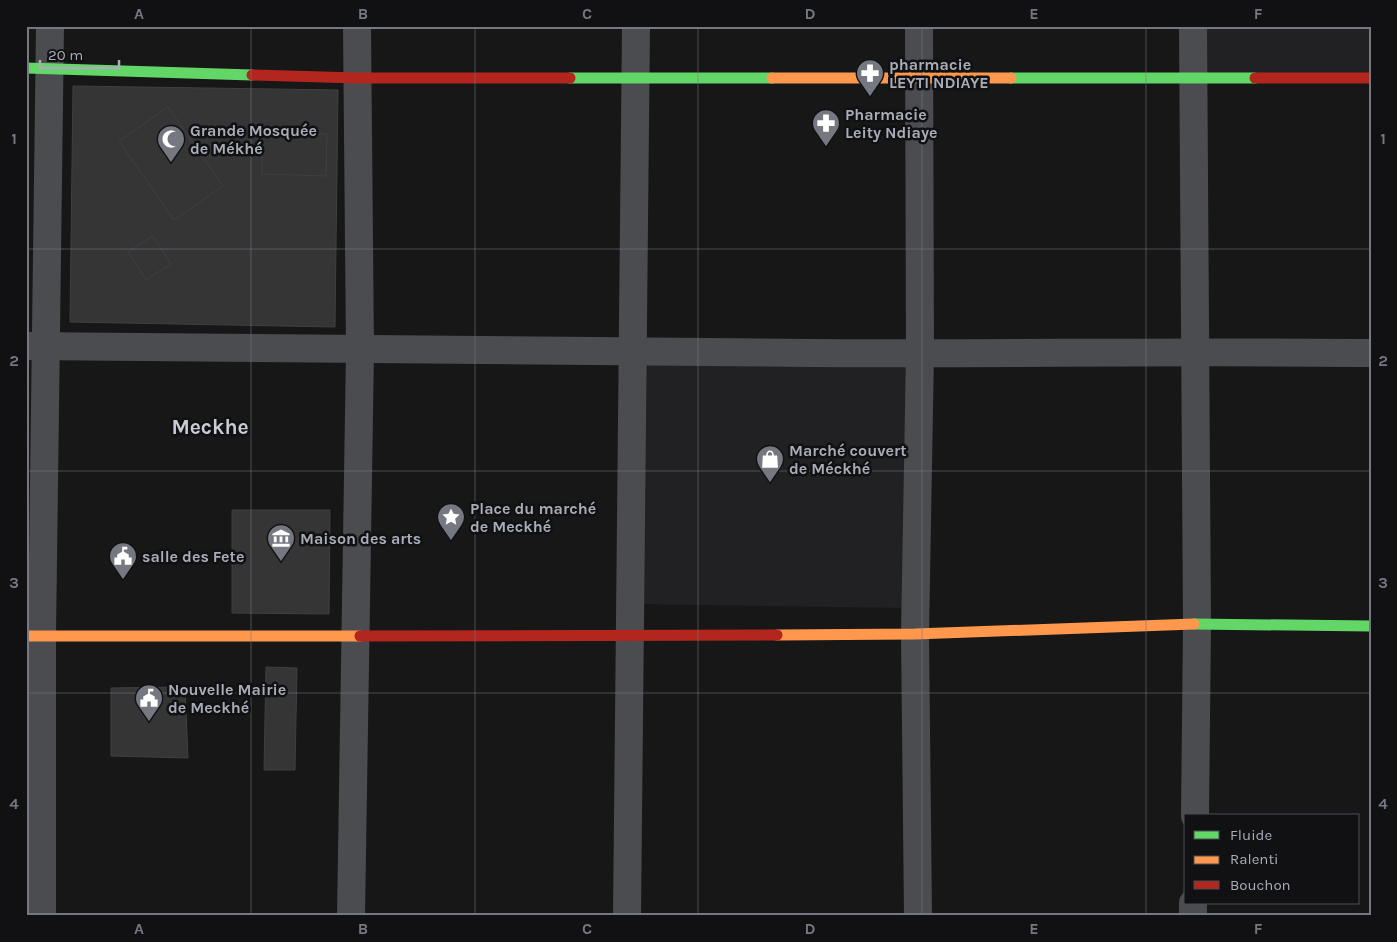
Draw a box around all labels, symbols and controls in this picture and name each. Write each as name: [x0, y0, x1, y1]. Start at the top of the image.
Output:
text: A: [134, 4, 144, 23]
text: B: [358, 4, 368, 23]
text: C: [582, 4, 592, 23]
text: D: [805, 4, 816, 23]
text: E: [1029, 4, 1039, 23]
text: F: [1254, 4, 1263, 23]
scale bar: [40, 38, 119, 70]
text: 20 m: [48, 46, 83, 64]
place label: pharmacie LEYTI NDIAYE: [889, 55, 989, 92]
pharmacy icon: pharmacie LEYTI NDIAYE: [855, 58, 885, 97]
place label: Pharmacie Leity Ndiaye: [845, 105, 938, 142]
pharmacy icon: Pharmacie Leity Ndiaye: [811, 108, 841, 147]
place label: Grande Mosquée de Mékhé: [190, 121, 317, 158]
mosque icon: Grande Mosquée de Mékhé: [156, 124, 186, 163]
text: 1: [11, 129, 17, 148]
text: 1: [1380, 129, 1386, 148]
text: 2: [9, 351, 19, 370]
text: 2: [1378, 351, 1388, 370]
district label: Meckhe: [171, 415, 249, 439]
place label: Marché couvert de Méckhé: [789, 441, 907, 478]
shop icon: Marché couvert de Méckhé: [755, 444, 785, 483]
place label: Place du marché de Meckhé: [470, 499, 596, 536]
place icon: Place du marché de Meckhé: [436, 502, 466, 541]
museum icon: Maison des arts: [266, 523, 296, 562]
place label: Maison des arts: [300, 529, 421, 548]
public building icon: salle des Fete: [108, 541, 138, 580]
place label: salle des Fete: [142, 547, 244, 566]
text: 3: [9, 573, 19, 592]
text: 3: [1378, 573, 1388, 592]
place label: Nouvelle Mairie de Meckhé: [168, 680, 286, 717]
public building icon: Nouvelle Mairie de Meckhé: [134, 683, 164, 722]
text: 4: [9, 794, 19, 813]
text: 4: [1378, 794, 1388, 813]
legend: [1184, 814, 1360, 904]
text: Fluide: [1230, 826, 1272, 844]
text: Ralenti: [1230, 850, 1279, 868]
text: Bouchon: [1230, 876, 1291, 894]
text: A: [134, 919, 144, 938]
text: B: [358, 919, 368, 938]
text: C: [582, 919, 592, 938]
text: D: [805, 919, 816, 938]
text: E: [1029, 919, 1039, 938]
text: F: [1254, 919, 1263, 938]

